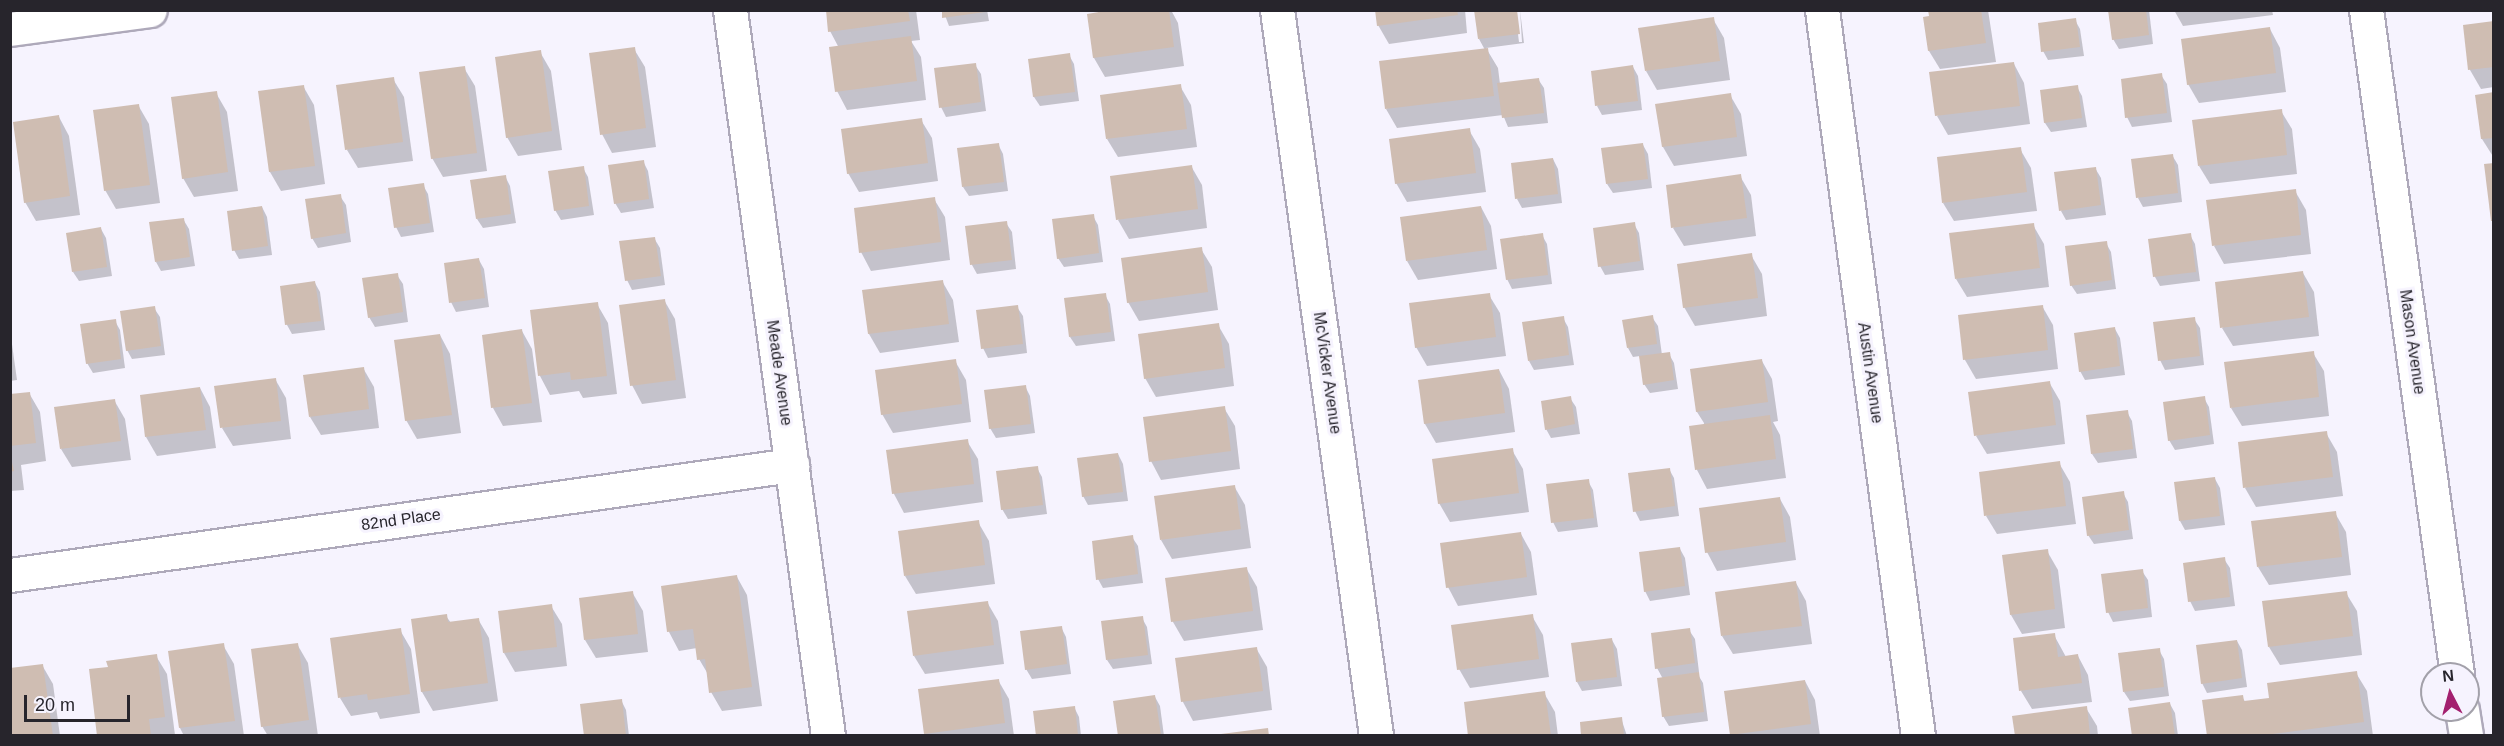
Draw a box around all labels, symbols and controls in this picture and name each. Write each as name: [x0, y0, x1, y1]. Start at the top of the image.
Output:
street label: Mason Avenue: [2395, 288, 2429, 396]
street label: McVicker Avenue: [1309, 310, 1345, 436]
street label: Meade Avenue: [762, 319, 796, 427]
street label: Austin Avenue: [1853, 321, 1887, 425]
street label: 82nd Place: [360, 505, 442, 535]
north arrow: [2420, 662, 2480, 722]
text: N: [2442, 667, 2455, 685]
scale bar: [27, 683, 134, 721]
text: 20 m: [35, 695, 75, 715]

